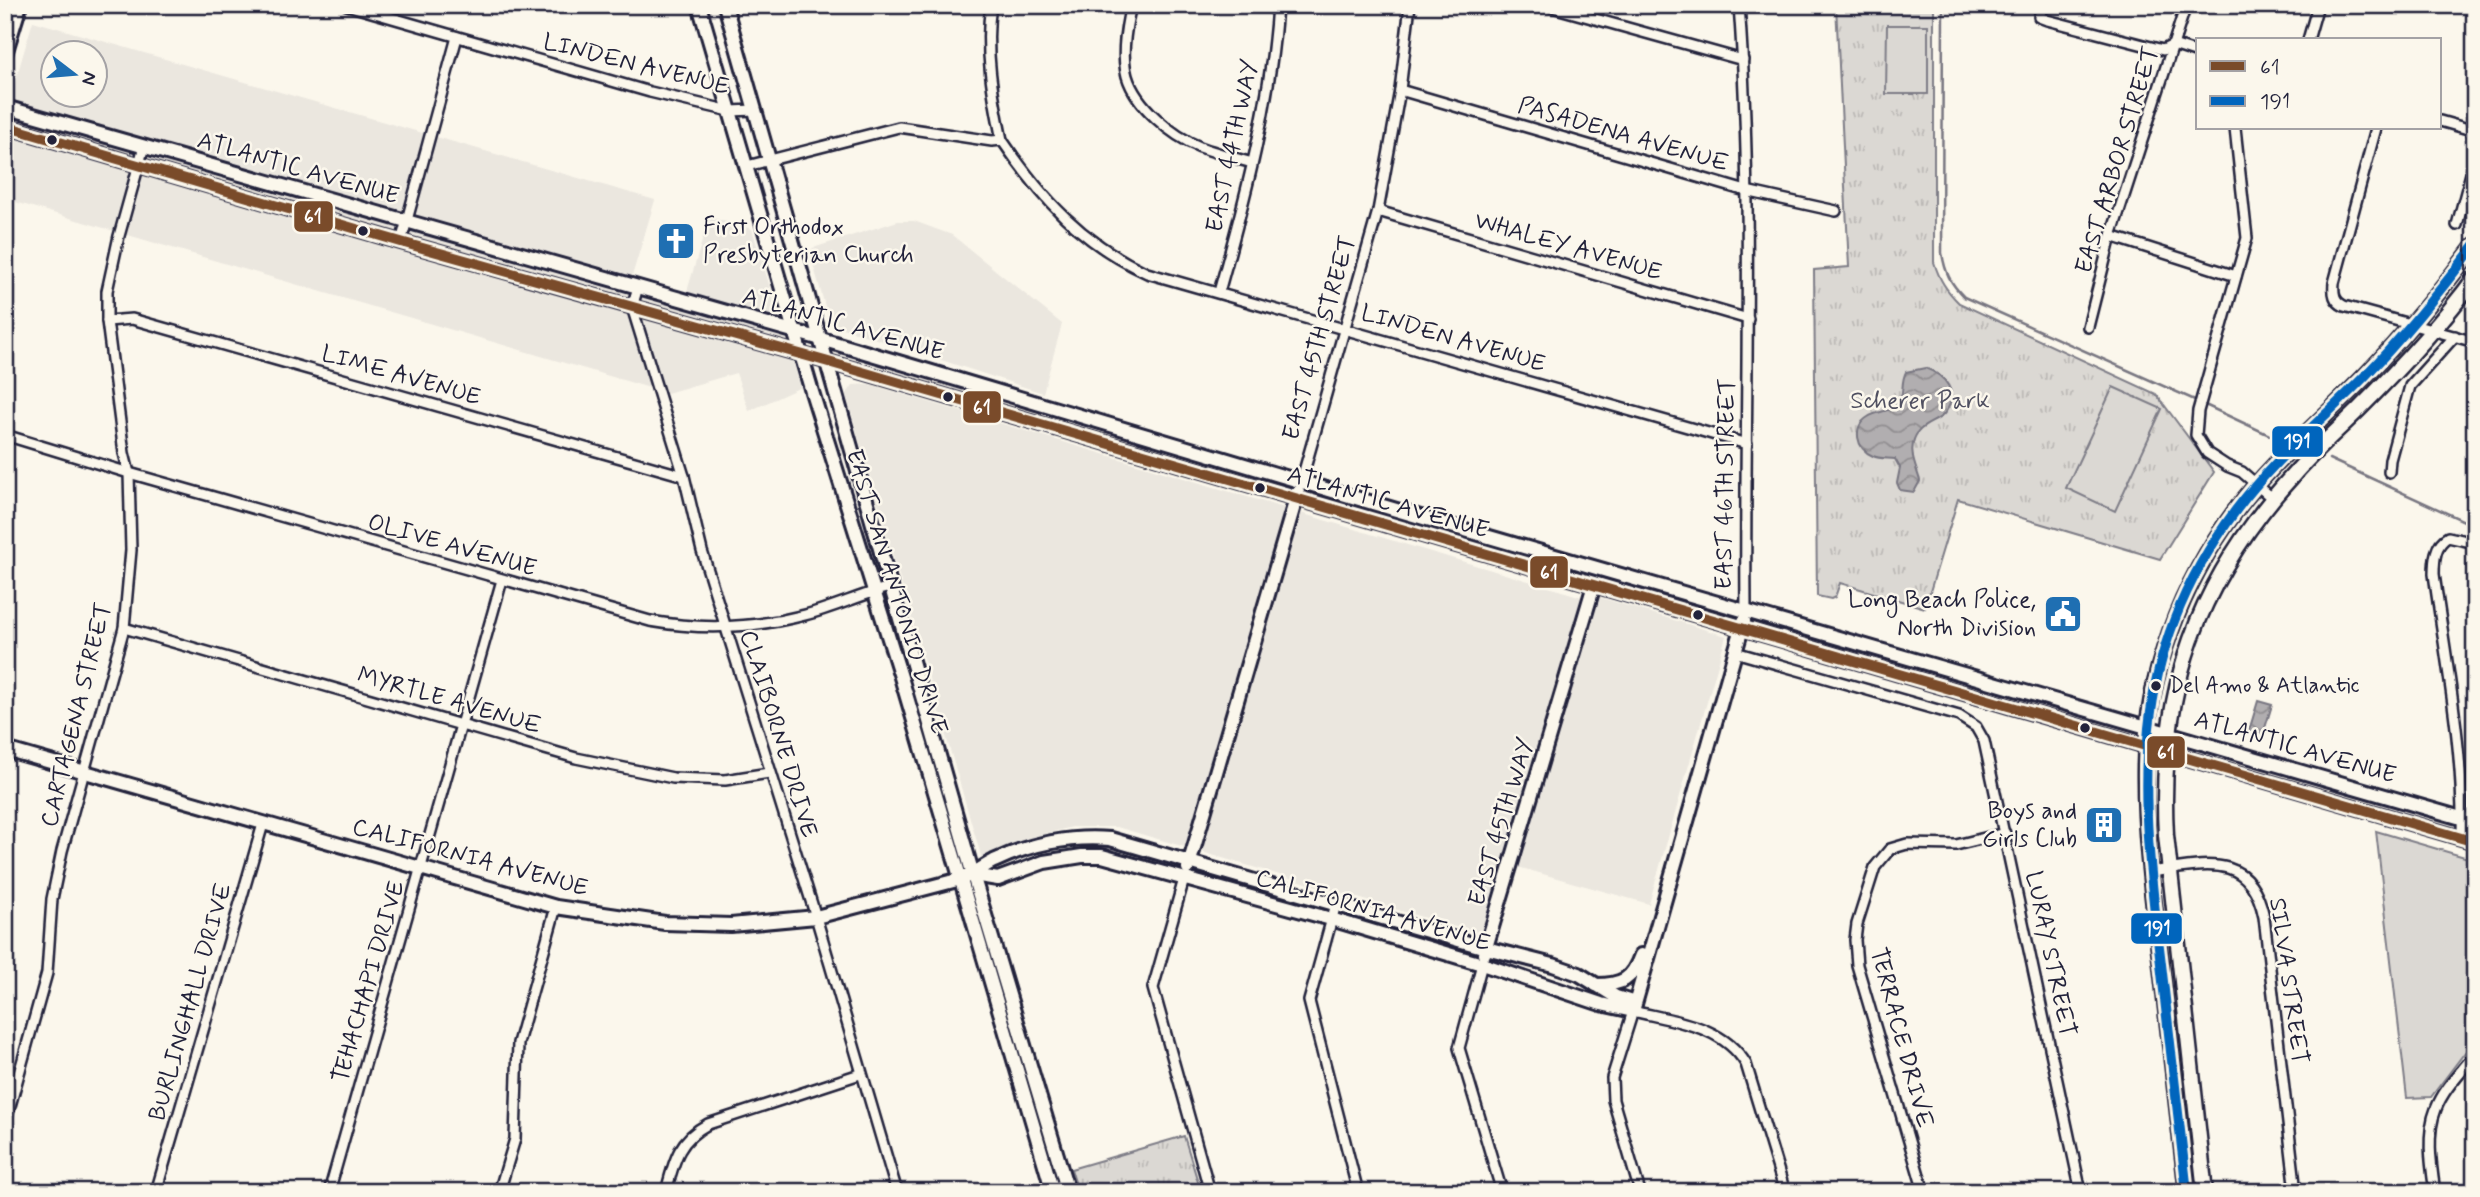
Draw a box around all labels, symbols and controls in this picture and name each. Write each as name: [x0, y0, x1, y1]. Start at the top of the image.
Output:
street label: LINDEN AVENUE: [540, 27, 732, 103]
north arrow: [38, 38, 108, 108]
legend: [2196, 38, 2442, 130]
street label: EAST ARBOR STREET: [2069, 43, 2167, 277]
text: 61: [2260, 54, 2280, 82]
street label: EAST 44TH WAY: [1200, 57, 1266, 235]
text: N: [75, 69, 103, 88]
text: 191: [2260, 88, 2290, 116]
street label: PASADENA AVENUE: [1514, 90, 1732, 180]
street label: ATLANTIC AVENUE: [194, 125, 402, 213]
unlabelled marker: [45, 133, 59, 147]
line badge: 61: [293, 200, 334, 233]
text: 61: [304, 205, 322, 230]
street label: WHALEY AVENUE: [1471, 205, 1665, 289]
place label: First Orthodox Presbyterian Church: [703, 212, 914, 271]
church icon: First Orthodox Presbyterian Church: [655, 220, 697, 262]
unlabelled marker: [356, 224, 370, 238]
street label: EAST 45TH STREET: [1276, 232, 1364, 444]
street label: ATLANTIC AVENUE: [739, 281, 947, 369]
street label: LINDEN AVENUE: [1357, 298, 1549, 380]
street label: LIME AVENUE: [318, 338, 484, 414]
street label: EAST 46TH STREET: [1709, 378, 1743, 590]
park label: Scherer Park: [1850, 386, 1990, 417]
unlabelled marker: [941, 390, 955, 404]
line badge: 61: [962, 390, 1002, 424]
text: 61: [973, 396, 991, 421]
line badge: 191: [2271, 425, 2324, 458]
text: 191: [2283, 430, 2311, 455]
street label: EAST SAN ANTONIO DRIVE: [838, 446, 954, 738]
street label: ATLANTIC AVENUE: [1284, 459, 1492, 547]
unlabelled marker: [1253, 481, 1267, 495]
street label: OLIVE AVENUE: [364, 507, 540, 585]
line badge: 61: [1529, 555, 1569, 589]
text: 61: [1540, 561, 1558, 586]
place label: Long Beach Police, North Division: [1848, 585, 2036, 644]
public building icon: Long Beach Police, North Division: [2042, 593, 2084, 635]
street label: CARTAGENA STREET: [34, 599, 120, 831]
unlabelled marker: [1691, 608, 1705, 622]
street label: CLAIBORNE DRIVE: [732, 627, 824, 842]
street label: MYRTLE AVENUE: [353, 660, 545, 742]
place label: Del Amo & Atlantic: [2169, 672, 2359, 700]
marker: Del Amo & Atlantic: [2149, 679, 2163, 693]
street label: ATLANTIC AVENUE: [2191, 704, 2399, 792]
unlabelled marker: [2078, 721, 2092, 735]
street label: EAST 45TH WAY: [1462, 734, 1542, 910]
line badge: 61: [2146, 735, 2186, 769]
text: 61: [2157, 741, 2175, 766]
place label: Boys and Girls Club: [1982, 796, 2077, 855]
building icon: Boys and Girls Club: [2083, 804, 2125, 846]
street label: CALIFORNIA AVENUE: [349, 812, 591, 904]
street label: CALIFORNIA AVENUE: [1252, 863, 1494, 959]
street label: LURAY STREET: [2017, 868, 2083, 1040]
street label: TEHACHAPI DRIVE: [325, 877, 413, 1087]
street label: BURLINGHALL DRIVE: [142, 880, 240, 1124]
street label: SILVA STREET: [2261, 896, 2315, 1066]
line badge: 191: [2130, 912, 2183, 945]
text: 191: [2143, 917, 2171, 942]
street label: TERRACE DRIVE: [1862, 944, 1940, 1132]

